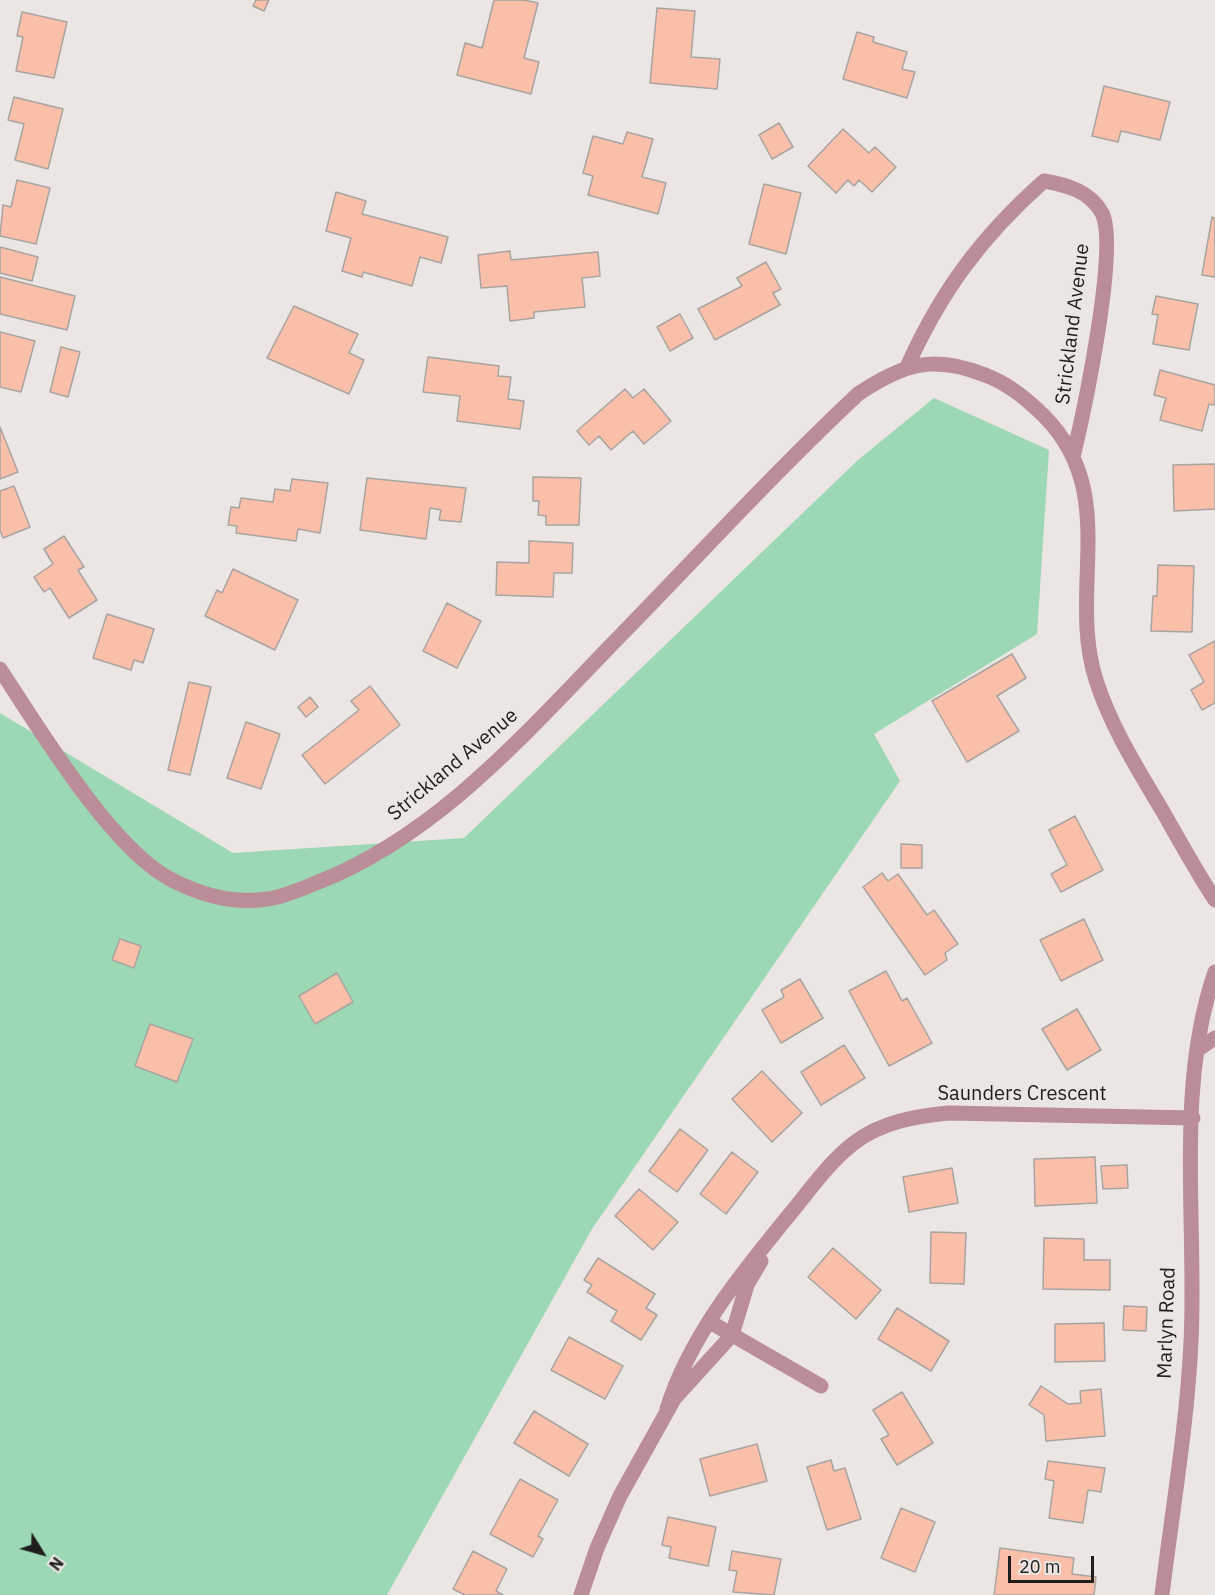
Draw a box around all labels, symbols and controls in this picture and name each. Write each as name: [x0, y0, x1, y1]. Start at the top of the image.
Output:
street label: Strickland Avenue: [1051, 242, 1095, 406]
street label: Strickland Avenue: [383, 704, 523, 826]
street label: Saunders Crescent: [937, 1082, 1107, 1106]
street label: Marlyn Road: [1153, 1267, 1181, 1379]
north arrow: [12, 1523, 72, 1583]
scale bar: [1011, 1544, 1096, 1582]
text: N: [45, 1553, 68, 1574]
text: 20 m: [1019, 1555, 1061, 1578]

